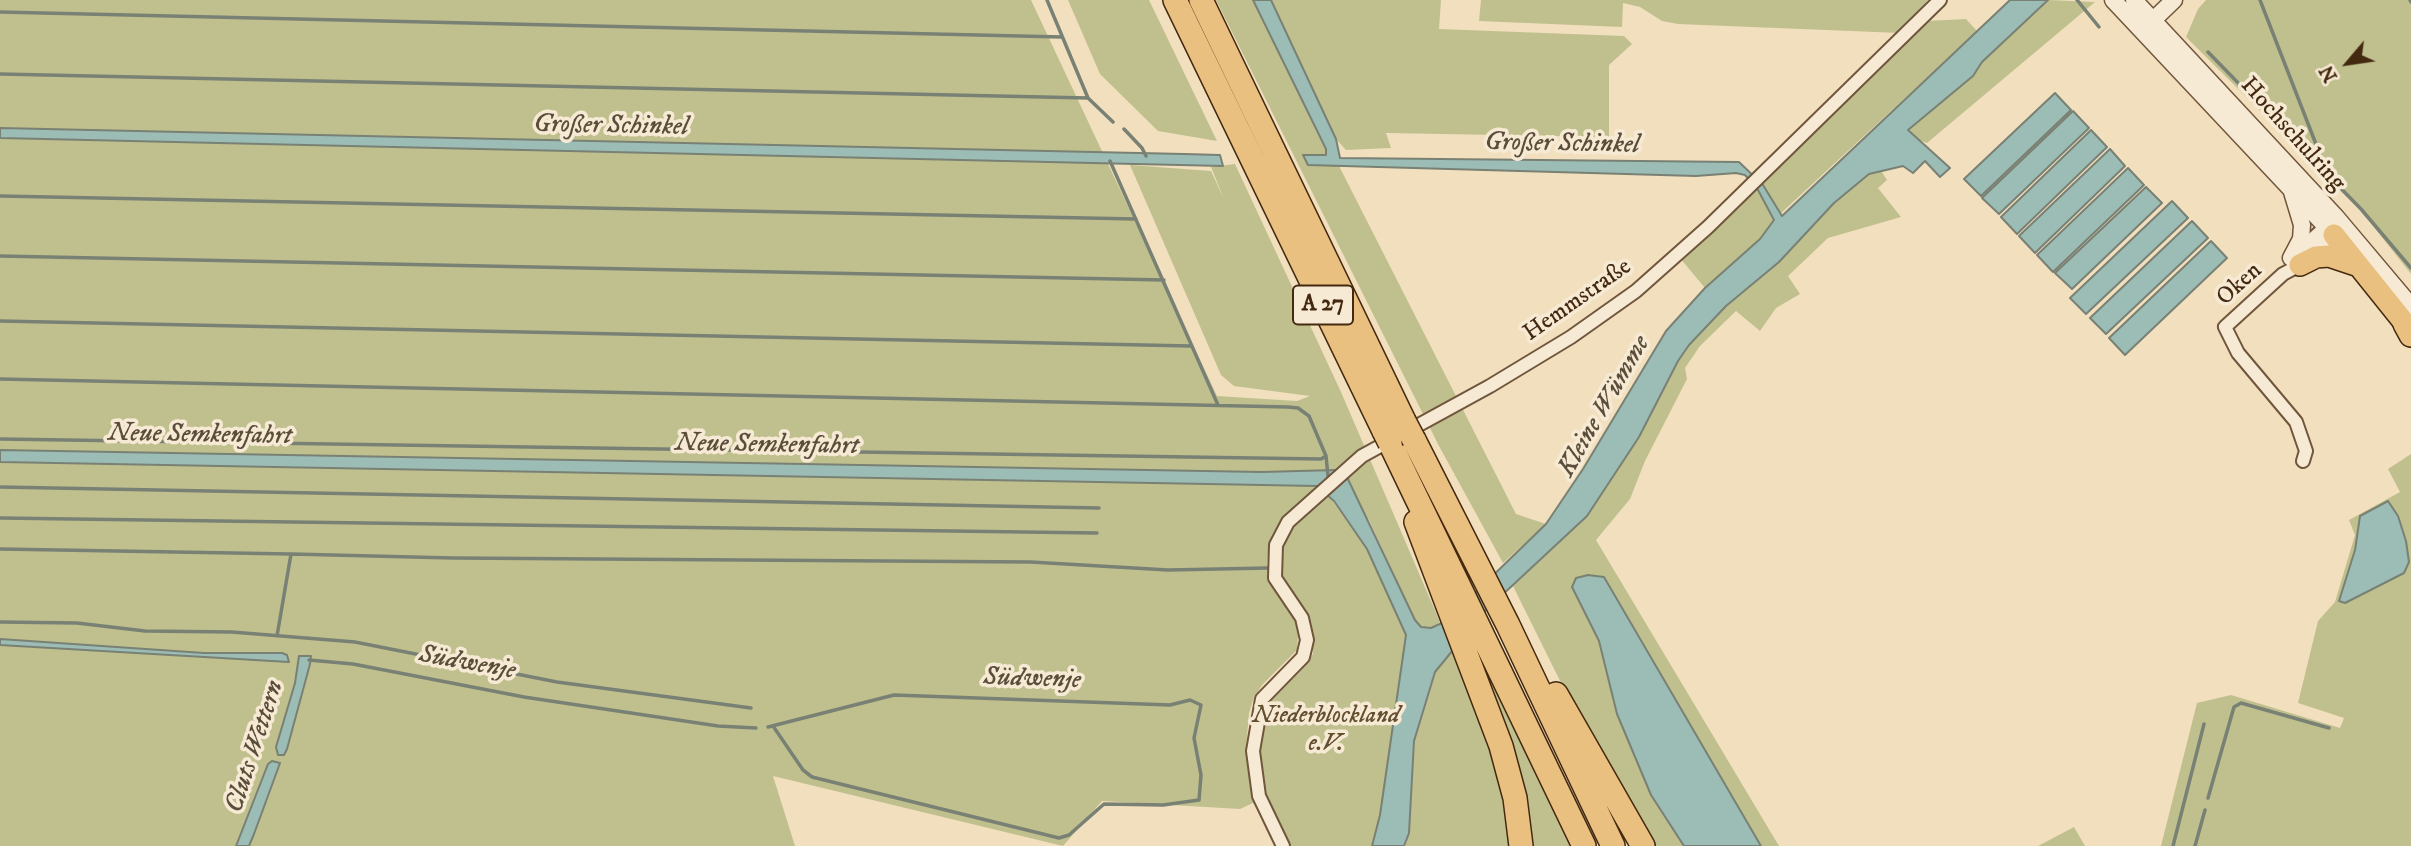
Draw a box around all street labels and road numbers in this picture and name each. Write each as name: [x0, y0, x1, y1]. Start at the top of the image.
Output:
street label: Hochschulring: [2233, 72, 2351, 198]
street label: Hemmstraße: [1519, 253, 1637, 349]
street label: Oken: [2211, 257, 2269, 313]
road number: A 27: [1293, 286, 1353, 324]

